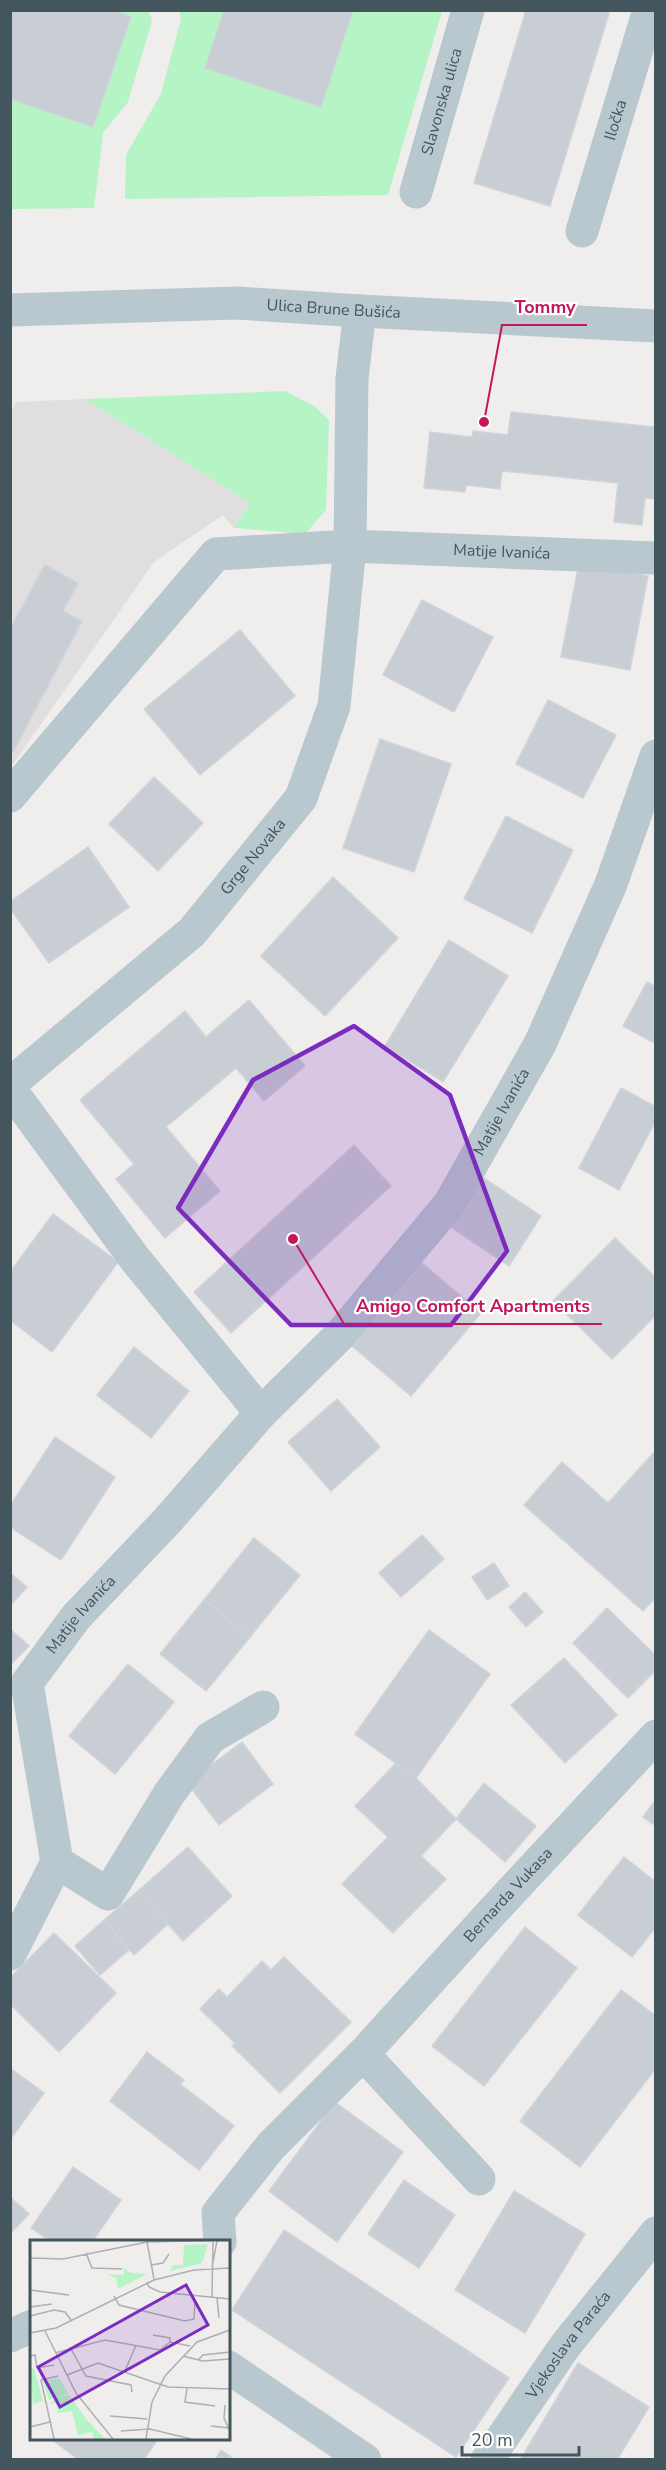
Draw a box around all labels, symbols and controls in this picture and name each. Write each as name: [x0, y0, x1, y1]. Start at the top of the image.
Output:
street label: Slavonska ulica: [416, 45, 468, 158]
street label: Iločka: [599, 97, 632, 143]
callout: Tommy: [502, 289, 587, 325]
street label: Ulica Brune Bušića: [266, 294, 401, 324]
text: Tommy: [514, 295, 576, 319]
street label: Matije Ivanića: [453, 539, 551, 565]
street label: Grge Novaka: [215, 814, 291, 900]
street label: Matije Ivanića: [468, 1064, 535, 1160]
callout: Amigo Comfort Apartments: [344, 1288, 602, 1324]
text: Amigo Comfort Apartments: [356, 1294, 590, 1318]
street label: Matije Ivanića: [41, 1571, 121, 1659]
street label: Bernarda Vukasa: [459, 1843, 558, 1947]
inset map: [30, 2240, 230, 2440]
street label: Vjekoslava Paraća: [520, 2286, 616, 2404]
scale bar: [462, 2419, 579, 2457]
text: 20 m: [471, 2428, 513, 2452]

